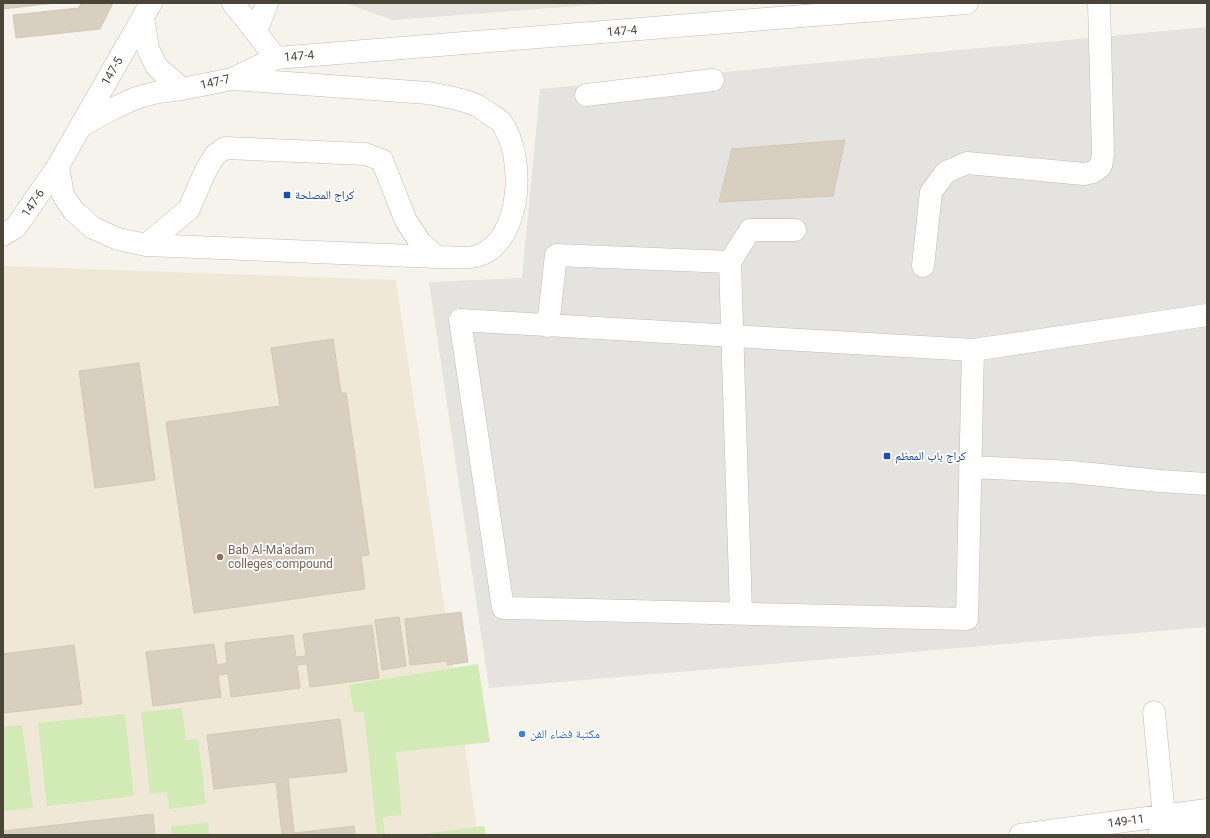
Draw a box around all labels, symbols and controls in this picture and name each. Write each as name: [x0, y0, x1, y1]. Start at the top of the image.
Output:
street label: 147-4: [606, 23, 638, 39]
street label: 147-4: [283, 48, 315, 64]
street label: 147-5: [98, 54, 126, 88]
street label: 147-7: [199, 72, 232, 92]
street label: 147-6: [19, 186, 47, 219]
place label: كراج المصلحة: [295, 188, 354, 202]
marker: كراج المصلحة: [282, 190, 292, 200]
place label: كراج باب المعظم: [895, 449, 966, 464]
marker: كراج باب المعظم: [882, 451, 892, 461]
place label: Bab Al-Ma'adam colleges compound: [228, 543, 333, 571]
marker: Bab Al-Ma'adam colleges compound: [215, 552, 225, 562]
place label: مكتبة فضاء الفن: [530, 727, 600, 741]
marker: مكتبة فضاء الفن: [517, 729, 527, 739]
street label: 149-11: [1107, 811, 1145, 831]

